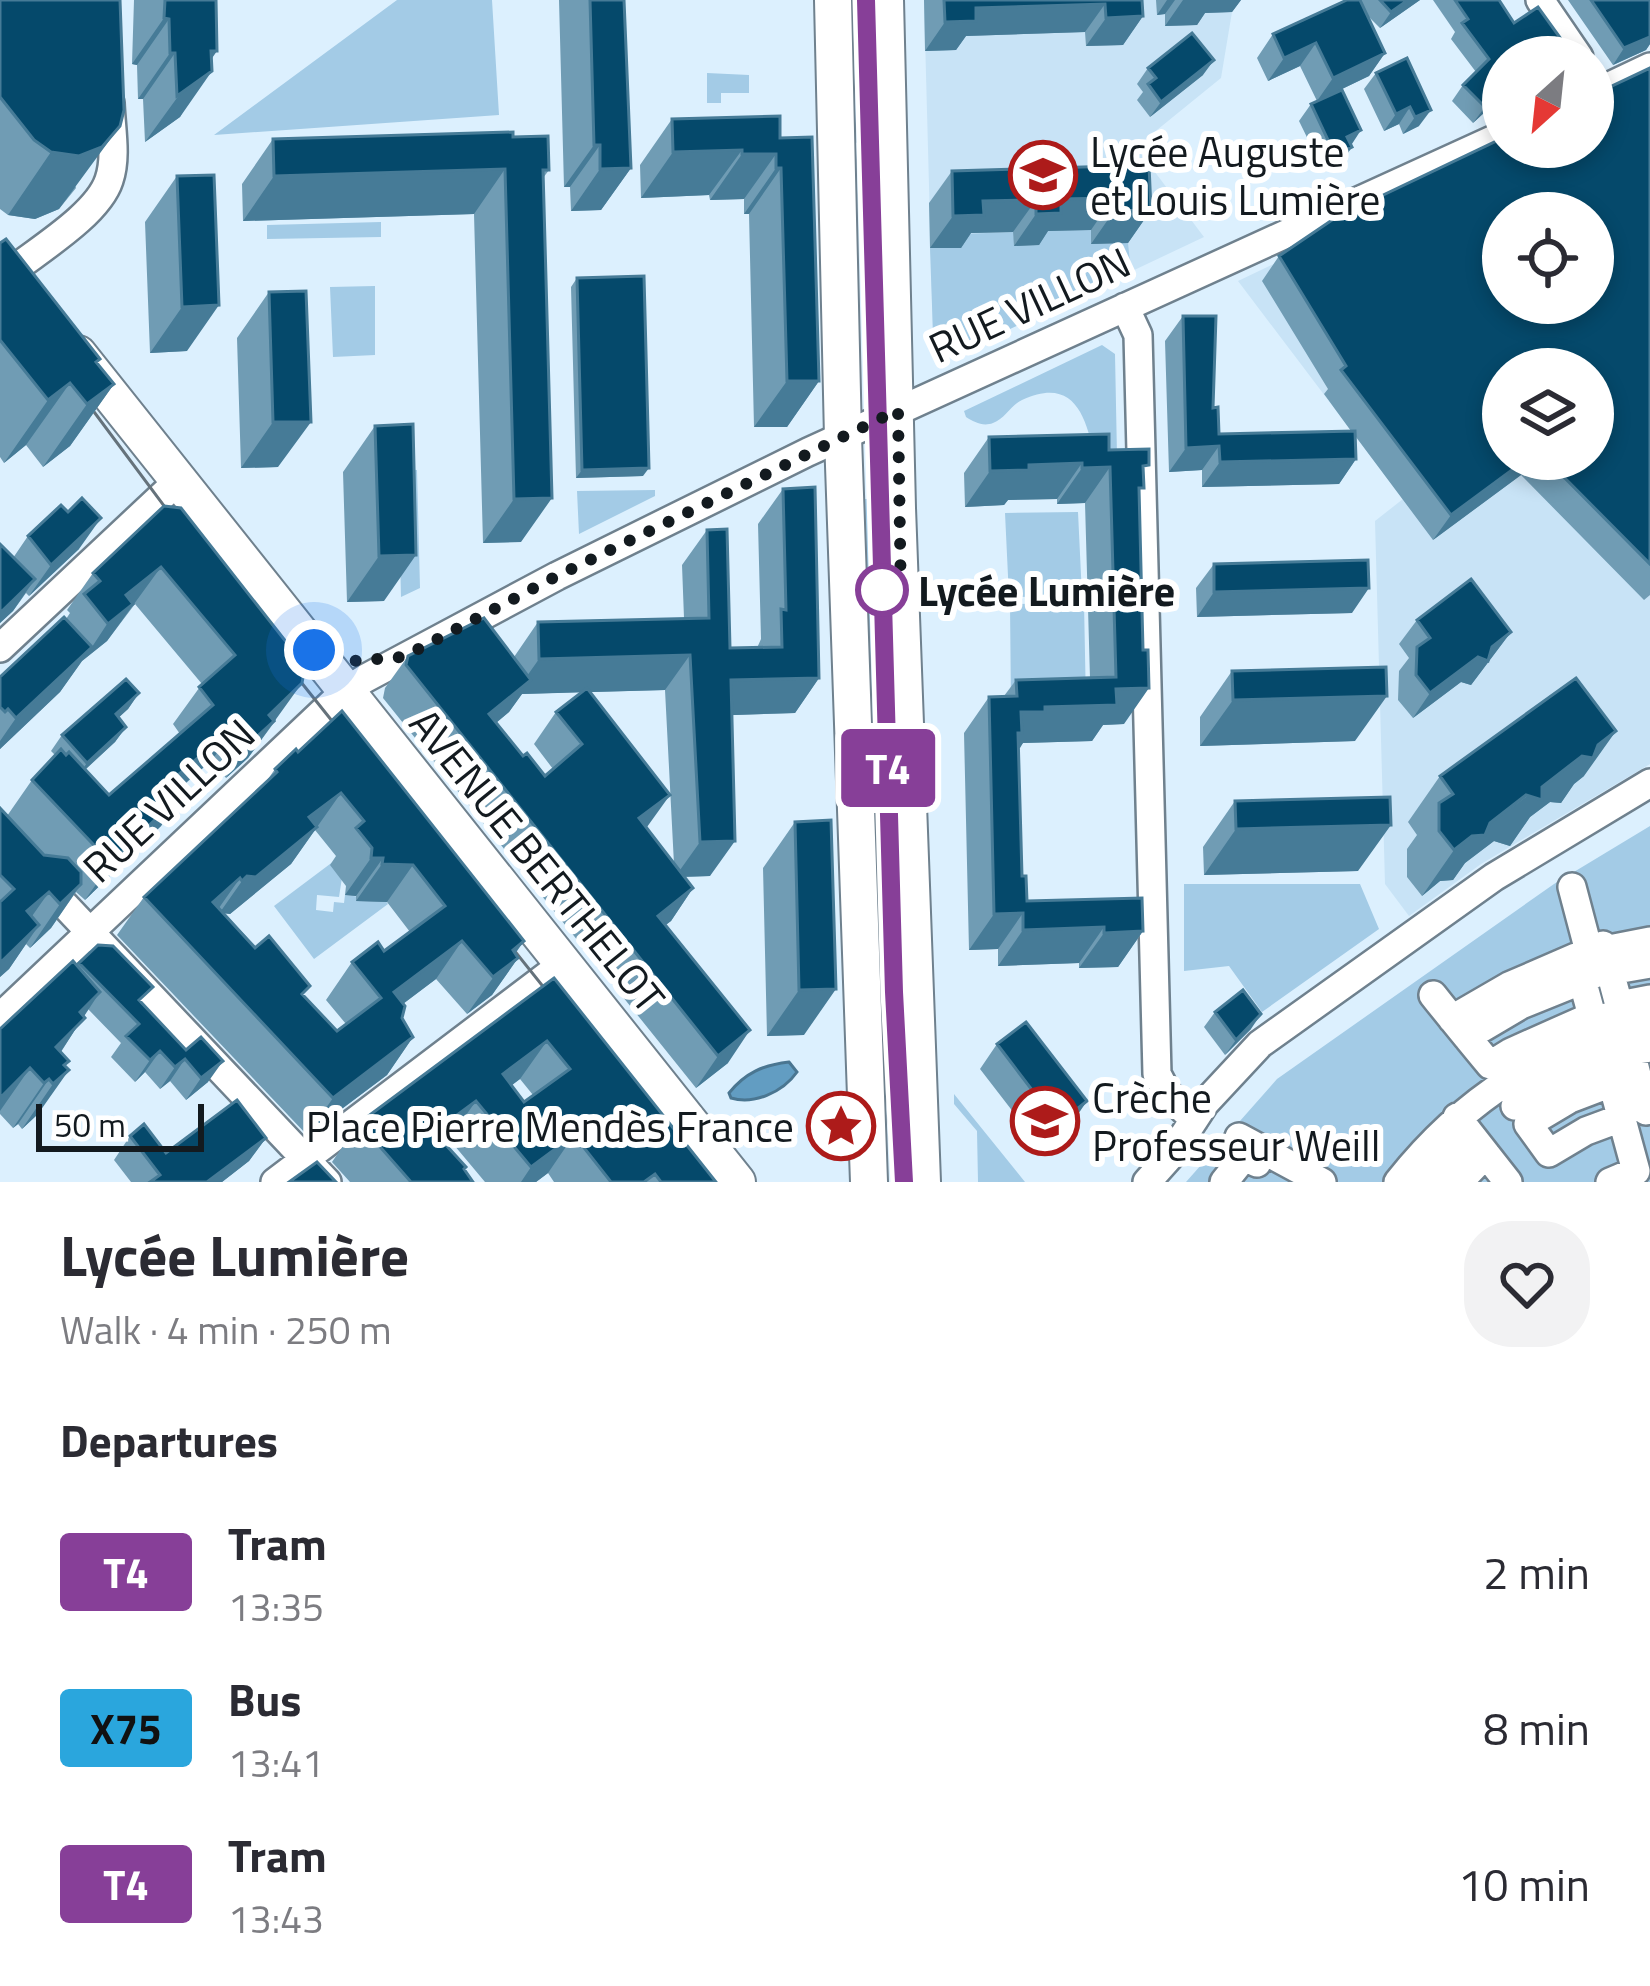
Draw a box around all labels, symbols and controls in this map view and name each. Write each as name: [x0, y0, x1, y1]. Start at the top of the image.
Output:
north arrow: [1482, 36, 1614, 168]
map controls: [1482, 36, 1614, 480]
place label: Lycée Auguste et Louis Lumière: [1090, 119, 1380, 231]
school or university icon: Lycée Auguste et Louis Lumière: [1008, 140, 1078, 210]
button: locate: [1482, 192, 1614, 324]
street label: RUE VILLON: [918, 229, 1140, 379]
button: layers: [1482, 348, 1614, 480]
place label: Lycée Lumière: [918, 558, 1175, 622]
marker: Lycée Lumière: [857, 565, 907, 615]
your location: [284, 620, 344, 680]
street label: AVENUE BERTHELOT: [395, 694, 681, 1026]
street label: RUE VILLON: [67, 703, 269, 897]
line badge: T4: [834, 729, 942, 807]
text: T4: [865, 736, 911, 800]
place label: Crèche Professeur Weill: [1092, 1065, 1380, 1177]
school or university icon: Crèche Professeur Weill: [1010, 1086, 1080, 1156]
place icon: Place Pierre Mendès France: [806, 1091, 876, 1161]
place label: Place Pierre Mendès France: [306, 1094, 794, 1158]
scale bar: [36, 1098, 204, 1151]
text: 50 m: [54, 1100, 126, 1150]
text: Lycée Lumière: [60, 1211, 409, 1298]
button: heart: [1464, 1221, 1590, 1347]
text: Walk · 4 min · 250 m: [60, 1300, 392, 1359]
text: Departures: [60, 1406, 278, 1474]
text: Tram: [228, 1509, 327, 1577]
text: 2 min: [1483, 1538, 1590, 1606]
text: T4: [103, 1540, 149, 1604]
text: 13:35: [228, 1577, 324, 1636]
text: Bus: [228, 1665, 302, 1733]
text: 8 min: [1483, 1694, 1590, 1762]
text: X75: [91, 1696, 161, 1760]
text: 13:41: [228, 1733, 324, 1792]
text: Tram: [228, 1821, 327, 1889]
text: 10 min: [1458, 1850, 1590, 1918]
text: T4: [103, 1852, 149, 1916]
text: 13:43: [228, 1889, 324, 1948]

